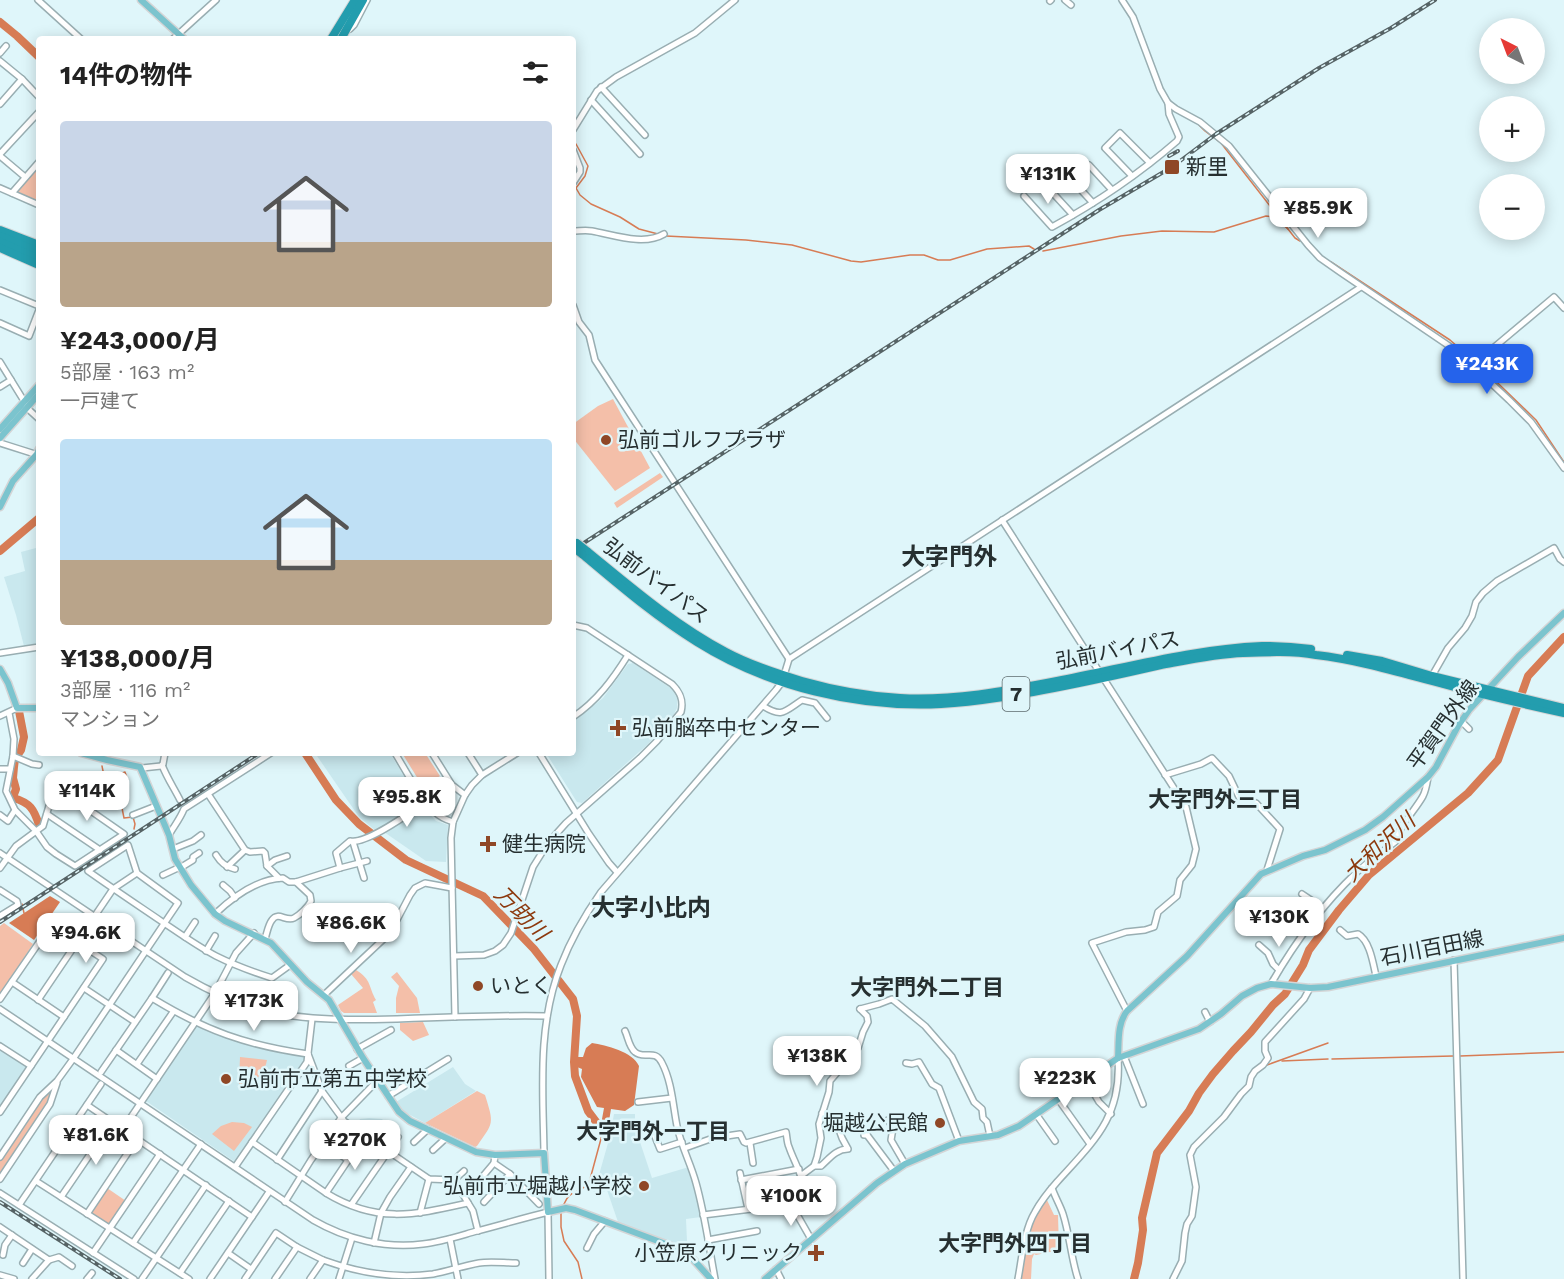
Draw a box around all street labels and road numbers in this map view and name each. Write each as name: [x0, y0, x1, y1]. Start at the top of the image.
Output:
street label: 弘前バイパス: [599, 533, 714, 628]
street label: 弘前バイパス: [1054, 625, 1182, 674]
street label: 平賀門外線: [1402, 675, 1484, 775]
road number: 7: [1002, 677, 1030, 711]
street label: 石川百田線: [1378, 925, 1486, 970]

